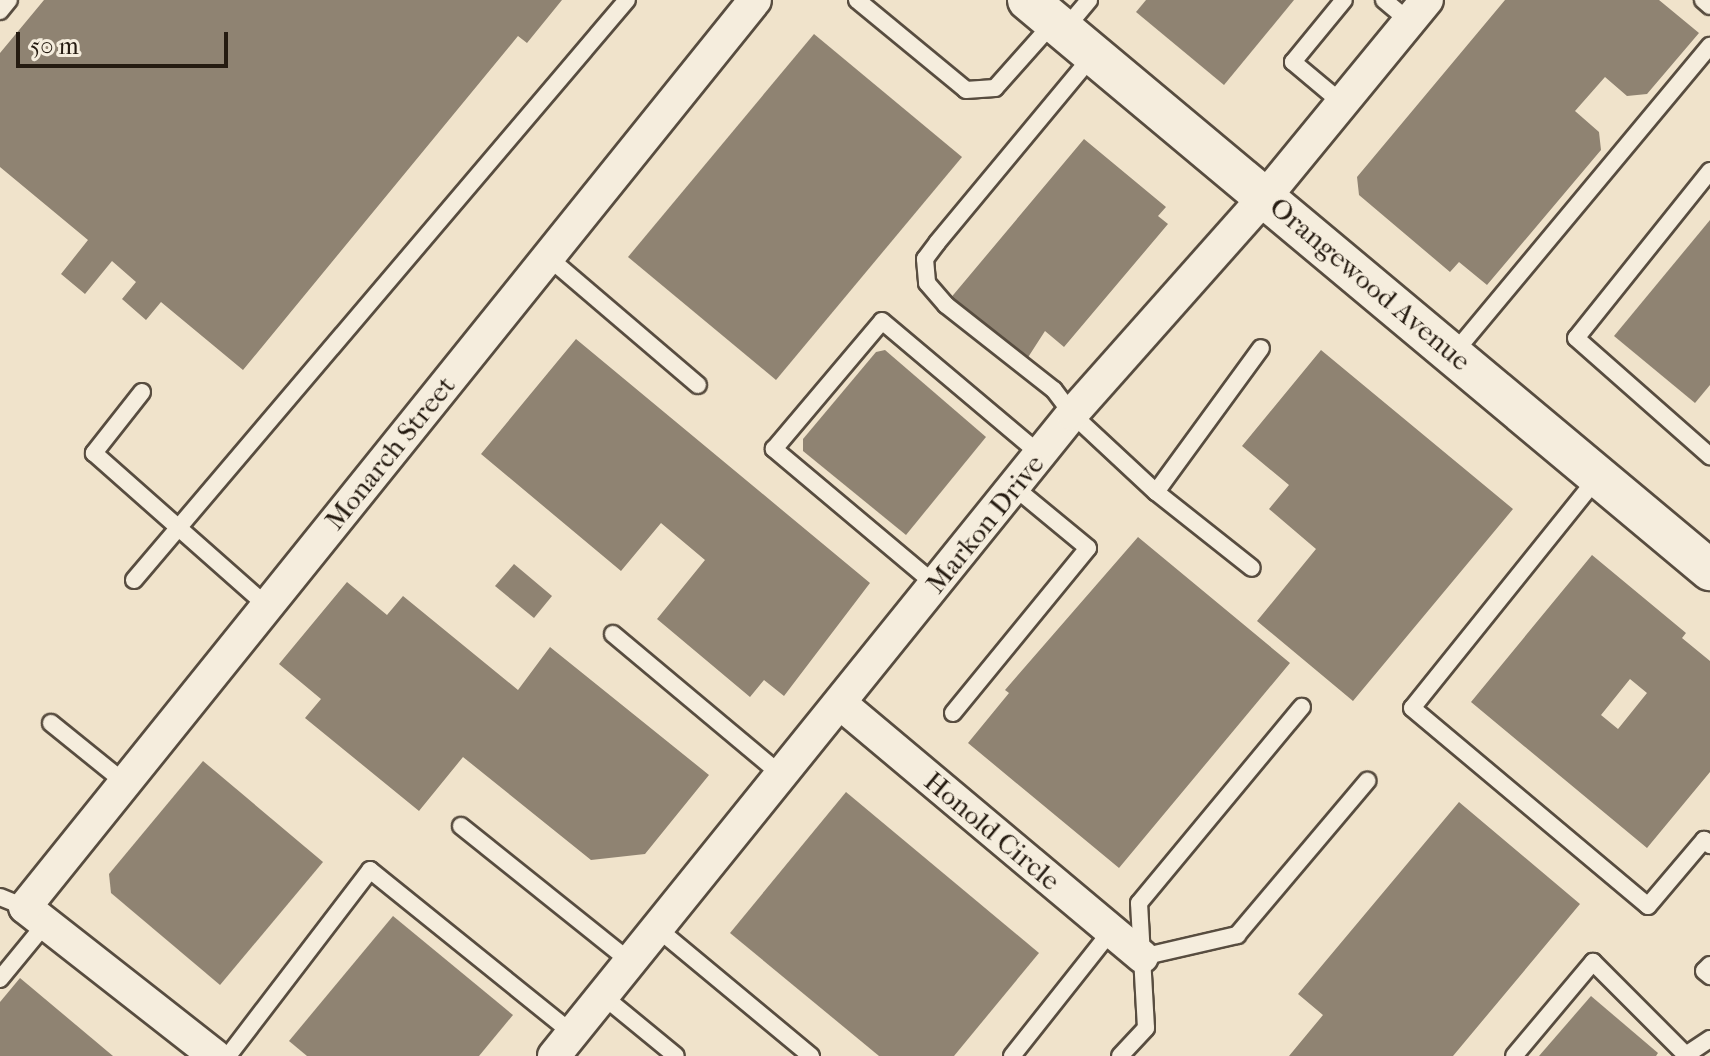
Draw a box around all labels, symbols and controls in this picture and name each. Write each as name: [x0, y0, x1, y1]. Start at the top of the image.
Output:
scale bar: [20, 16, 232, 66]
text: 50 m: [30, 32, 79, 60]
street label: Orangewood Avenue: [1263, 190, 1477, 378]
street label: Monarch Street: [318, 369, 462, 537]
street label: Markon Drive: [919, 448, 1051, 600]
street label: Honold Circle: [917, 764, 1067, 898]

